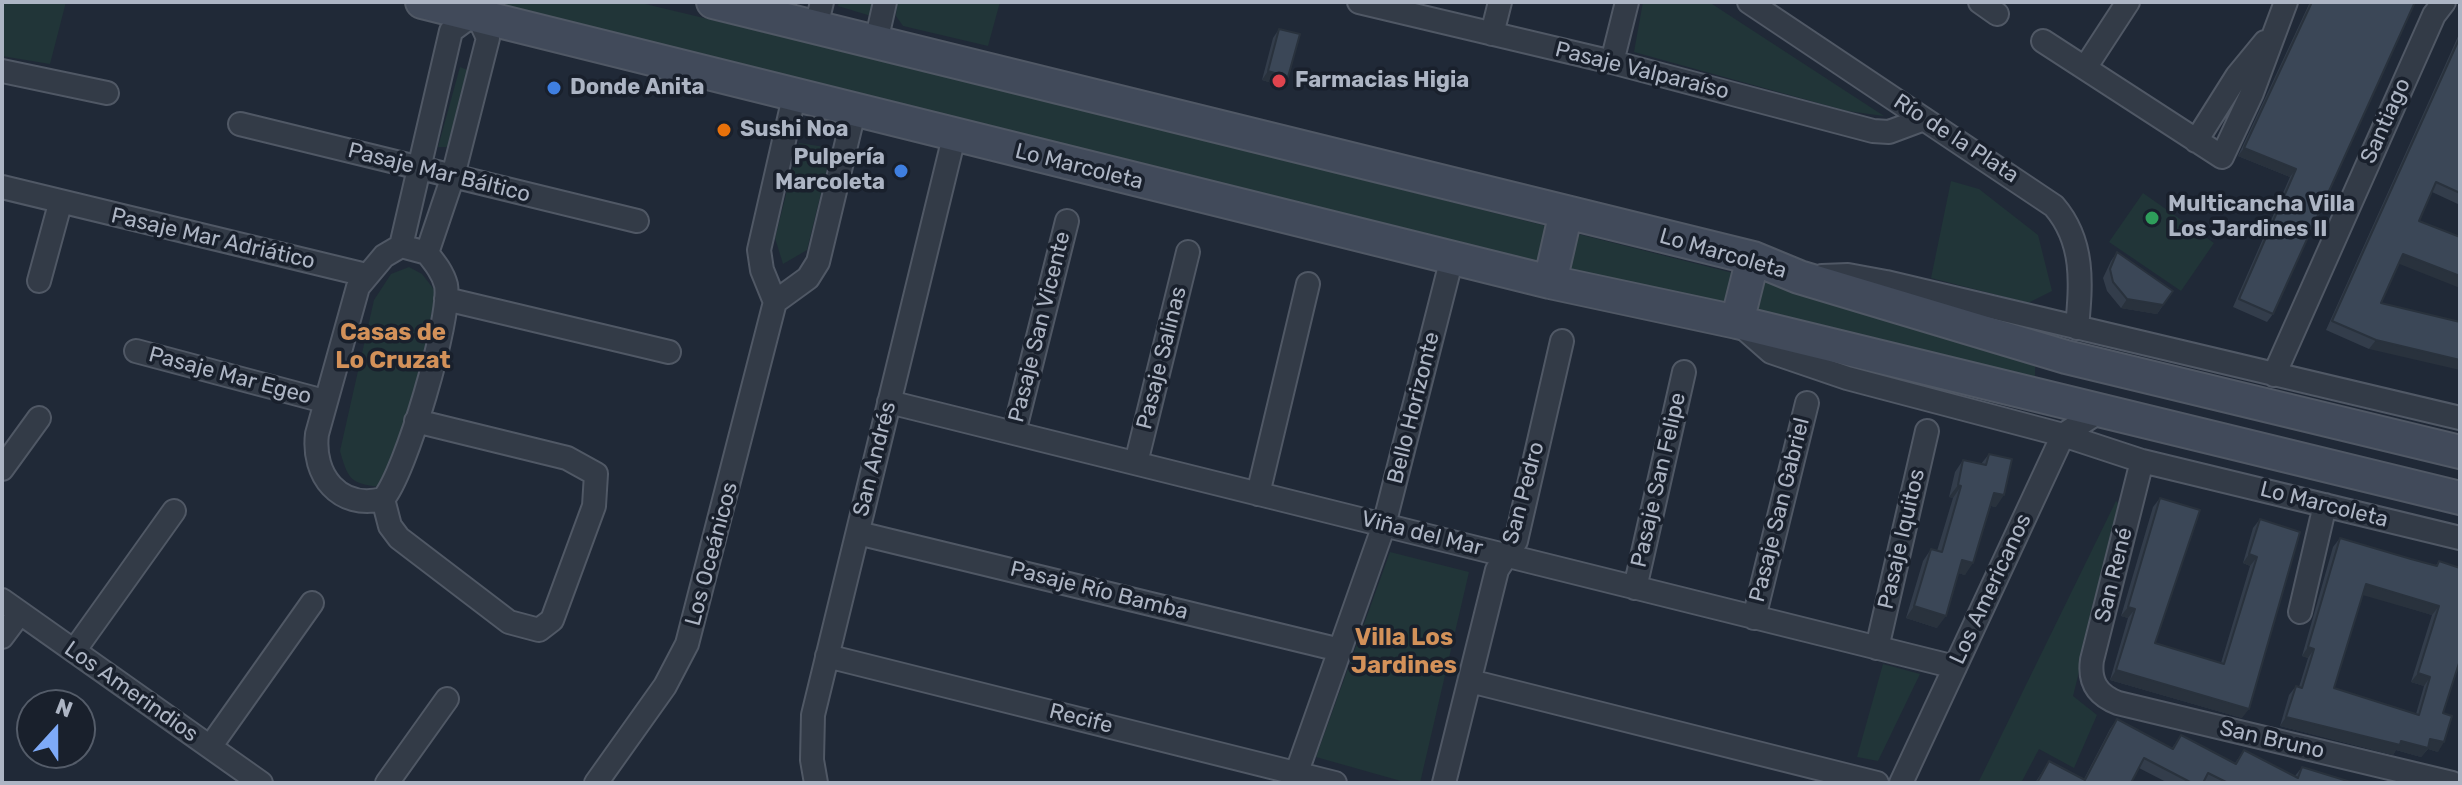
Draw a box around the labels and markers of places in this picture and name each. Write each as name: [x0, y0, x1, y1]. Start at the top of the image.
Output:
place label: Farmacias Higia: [1295, 68, 1469, 94]
marker: Farmacias Higia: [1270, 72, 1288, 90]
place label: Donde Anita: [570, 75, 704, 101]
marker: Donde Anita: [545, 79, 563, 97]
place label: Sushi Noa: [740, 117, 848, 143]
marker: Sushi Noa: [715, 121, 733, 139]
place label: Pulpería Marcoleta: [775, 145, 885, 196]
marker: Pulpería Marcoleta: [892, 162, 910, 180]
place label: Multicancha Villa Los Jardines II: [2168, 192, 2355, 244]
marker: Multicancha Villa Los Jardines II: [2143, 209, 2161, 227]

